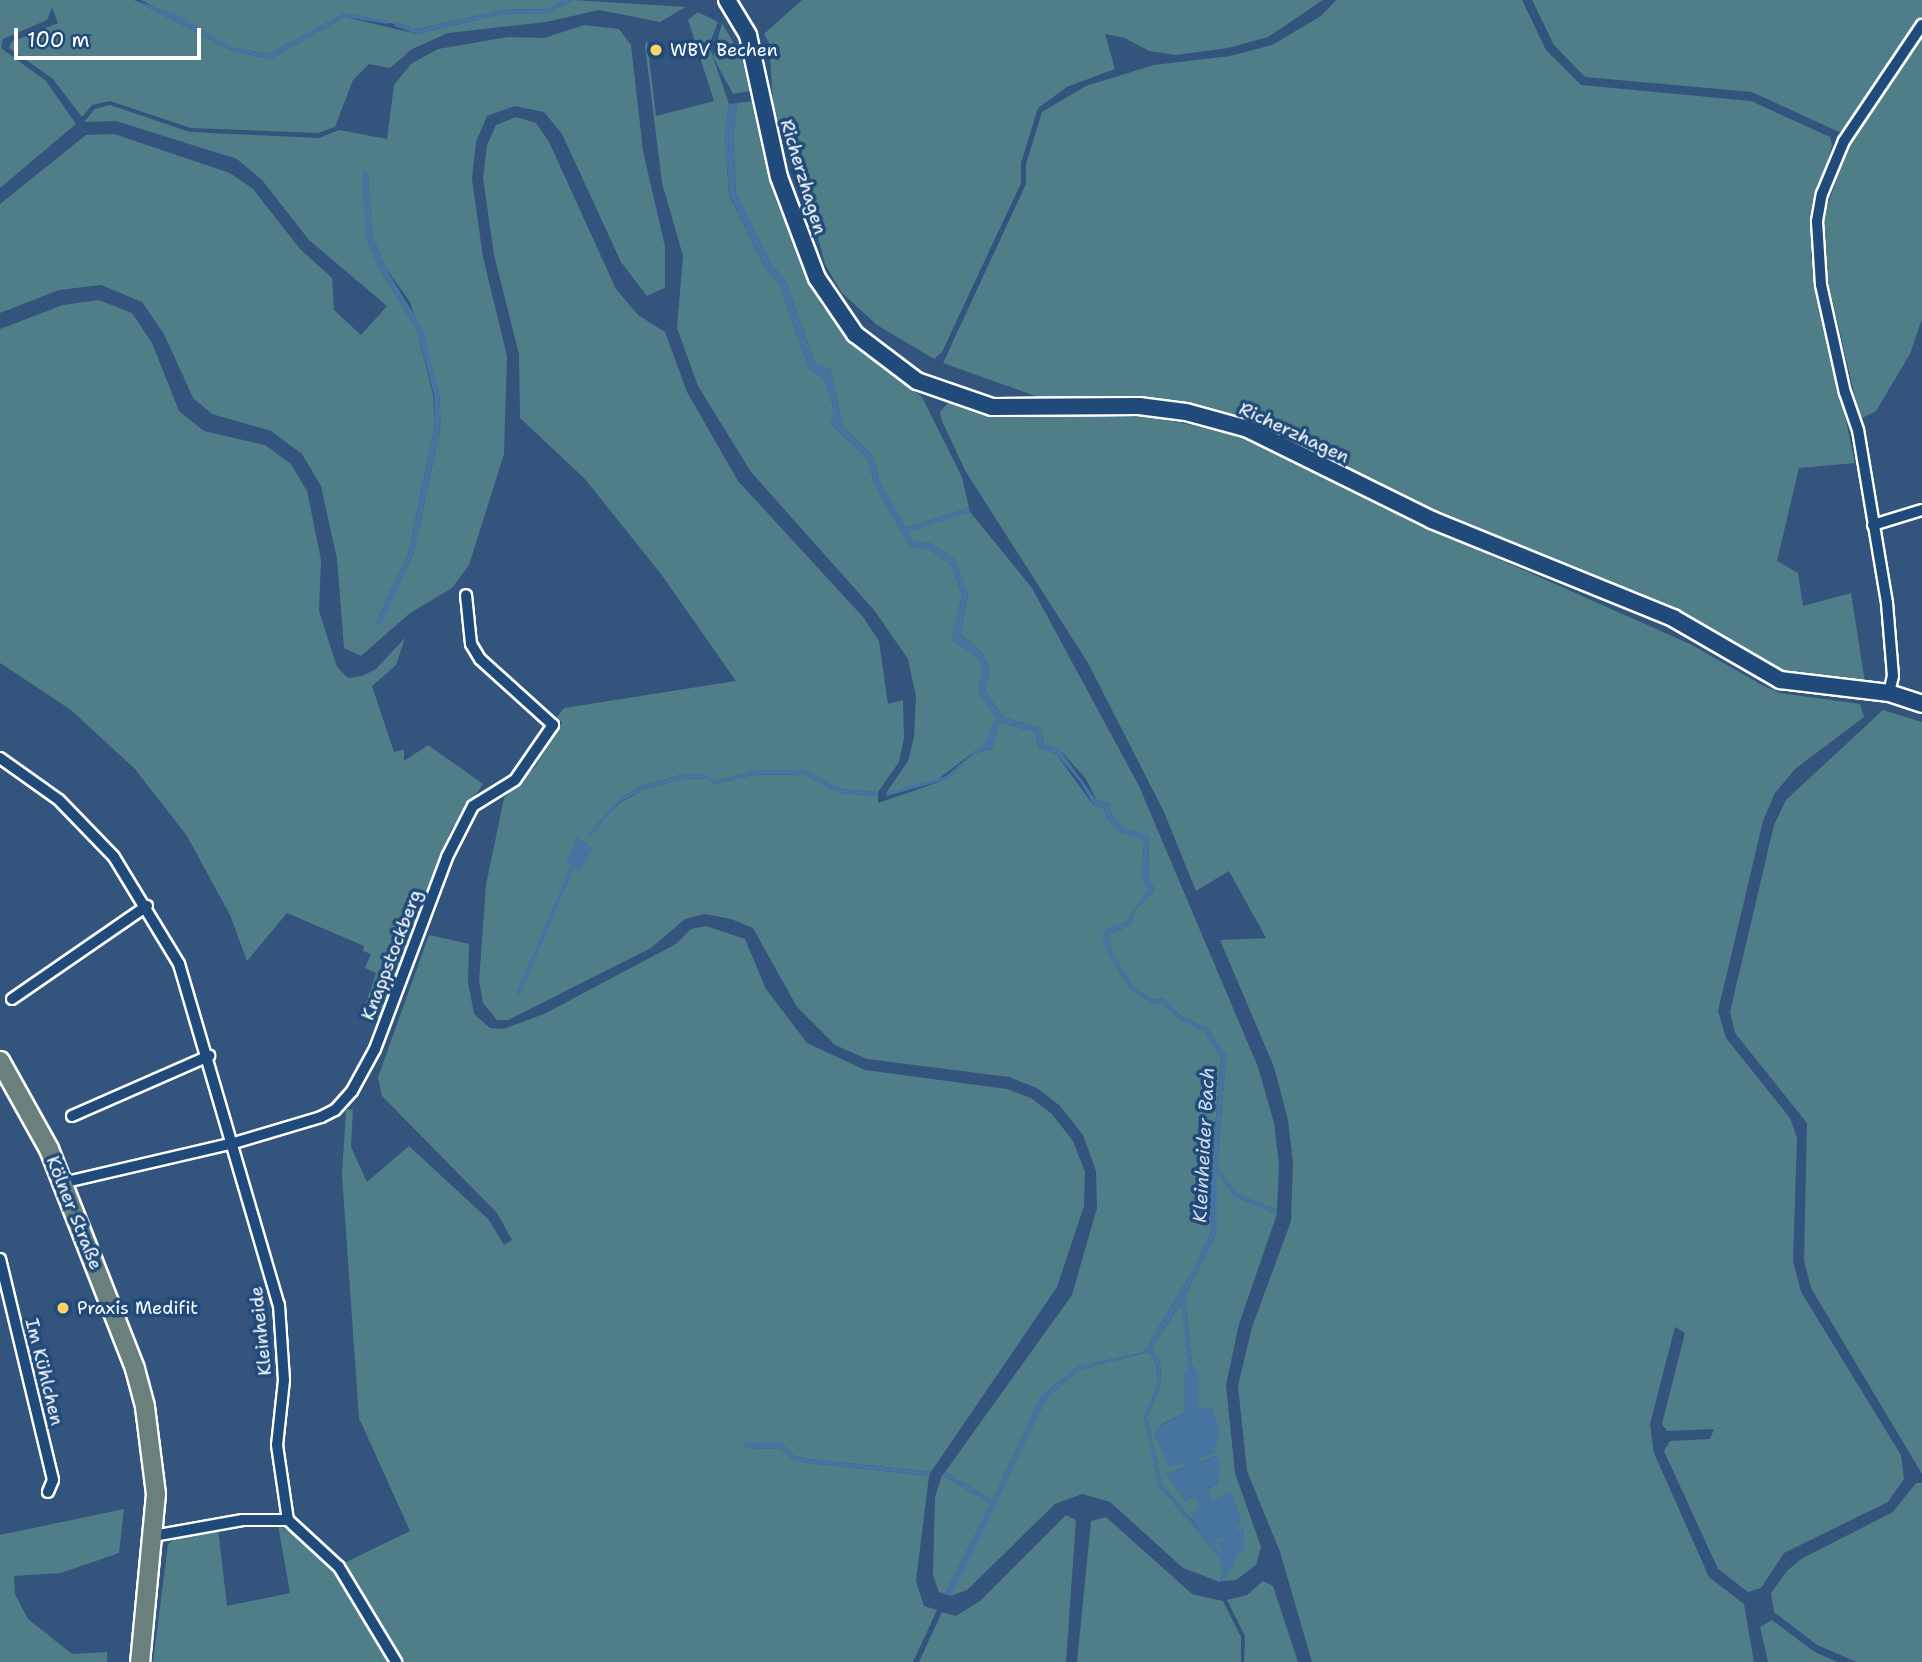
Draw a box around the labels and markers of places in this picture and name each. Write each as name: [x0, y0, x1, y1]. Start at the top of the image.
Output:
place label: WBV Bechen: [670, 39, 778, 61]
marker: WBV Bechen: [648, 42, 664, 58]
place label: Praxis Medifit: [77, 1297, 198, 1319]
marker: Praxis Medifit: [55, 1300, 71, 1316]

